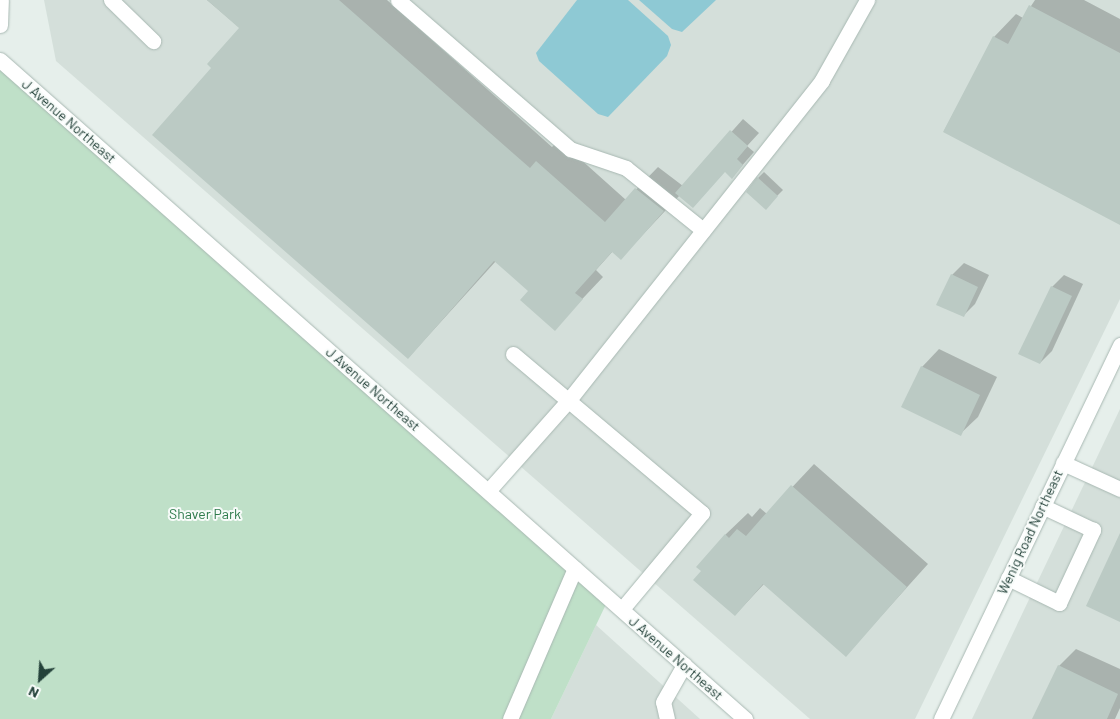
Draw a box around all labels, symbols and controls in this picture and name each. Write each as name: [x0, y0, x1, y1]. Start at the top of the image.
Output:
street label: J Avenue Northeast: [18, 75, 120, 167]
street label: J Avenue Northeast: [322, 343, 424, 435]
street label: Wenig Road Northeast: [994, 467, 1066, 597]
park label: Shaver Park: [169, 506, 241, 522]
street label: J Avenue Northeast: [625, 612, 727, 704]
north arrow: [15, 654, 65, 704]
text: N: [25, 683, 41, 703]

